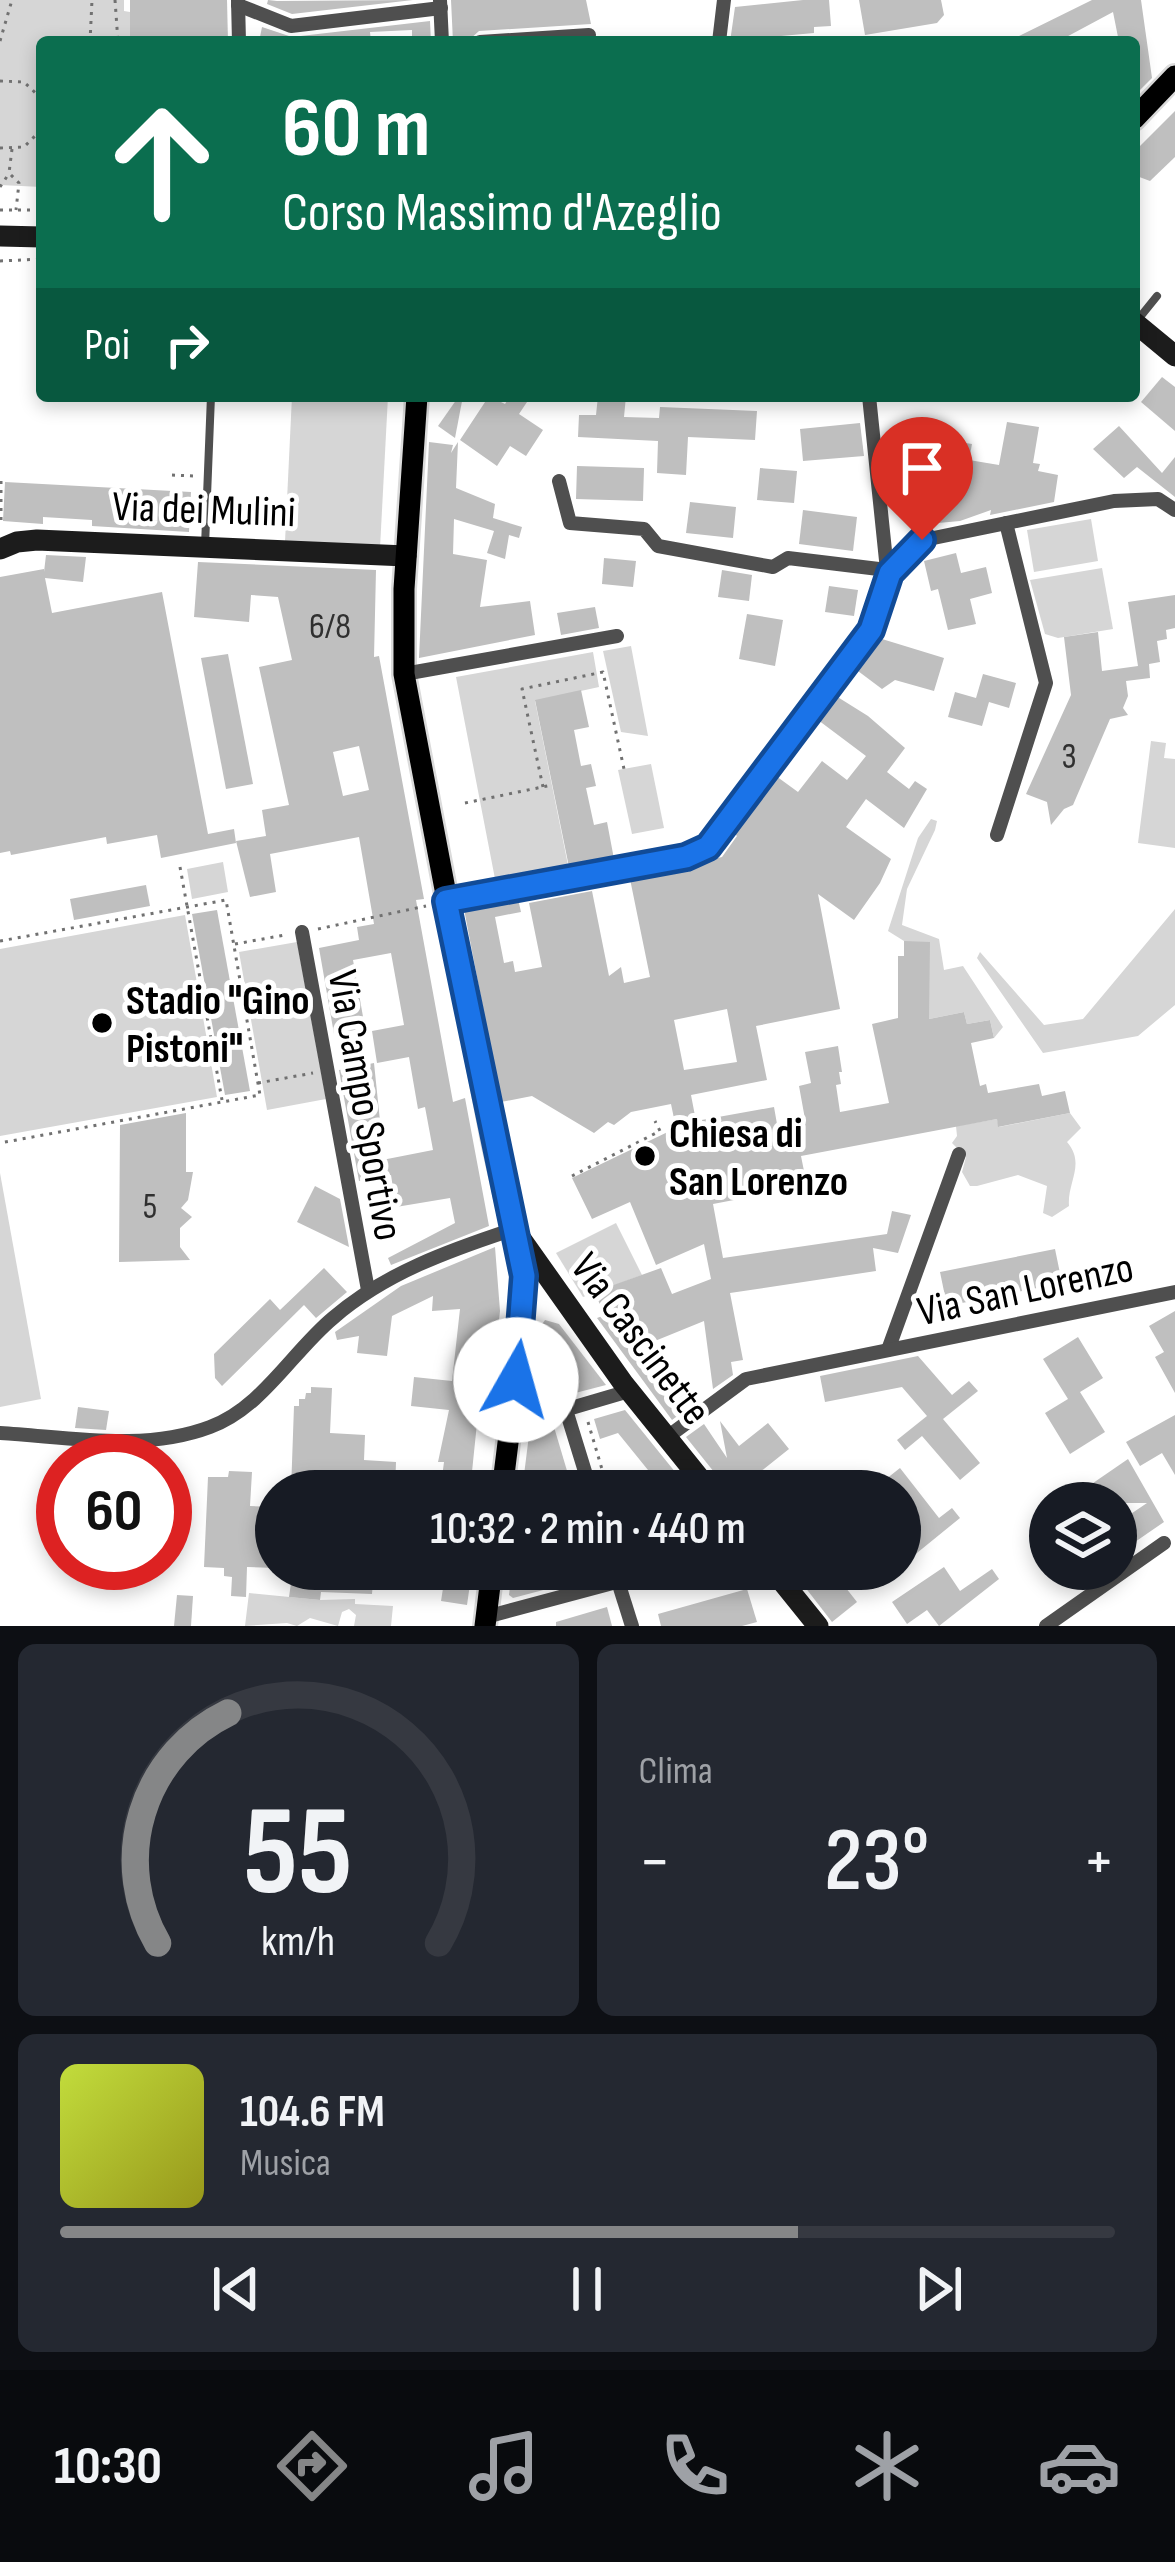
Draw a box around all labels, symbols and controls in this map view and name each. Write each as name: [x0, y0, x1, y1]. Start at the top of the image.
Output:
text: 60 m: [282, 79, 430, 180]
icon: ahead: [84, 84, 240, 240]
text: Corso Massimo d'Azeglio: [282, 181, 722, 246]
icon: right: [154, 312, 220, 378]
text: Poi: [84, 318, 130, 373]
pin: [871, 417, 973, 540]
icon: arrive: [889, 435, 955, 501]
street label: Via dei Mulini: [111, 482, 296, 539]
house number: 6/8: [309, 606, 351, 649]
house number: 3: [1061, 736, 1077, 779]
street label: Via Campo Sportivo: [316, 966, 413, 1244]
place label: Stadio "Gino Pistoni": [126, 976, 310, 1075]
marker: Stadio "Gino Pistoni": [89, 1010, 115, 1036]
place label: Chiesa di San Lorenzo: [669, 1109, 848, 1208]
marker: Chiesa di San Lorenzo: [632, 1143, 658, 1169]
house number: 5: [143, 1186, 157, 1229]
street label: Via San Lorenzo: [913, 1243, 1138, 1338]
street label: Via Cascinette: [559, 1244, 721, 1435]
position arrow: [453, 1317, 579, 1443]
speed limit sign: 60: [36, 1434, 192, 1590]
map controls: [1029, 1482, 1137, 1590]
button: layers: [1029, 1482, 1137, 1590]
text: 10:32 · 2 min · 440 m: [430, 1502, 746, 1557]
text: Clima: [639, 1748, 713, 1795]
text: 55: [243, 1780, 353, 1929]
text: 23°: [824, 1808, 929, 1916]
text: −: [639, 1823, 671, 1902]
text: +: [1083, 1823, 1115, 1902]
text: km/h: [261, 1916, 335, 1968]
text: 104.6 FM: [240, 2085, 385, 2140]
text: Musica: [240, 2140, 331, 2187]
icon: previous: [203, 2256, 269, 2322]
icon: pause: [554, 2256, 620, 2322]
icon: next: [906, 2256, 972, 2322]
icon: directions: [270, 2424, 354, 2508]
icon: music: [462, 2424, 546, 2508]
icon: phone: [653, 2424, 737, 2508]
icon: climate: [845, 2424, 929, 2508]
icon: car: [1037, 2424, 1121, 2508]
text: 10:30: [54, 2434, 162, 2499]

